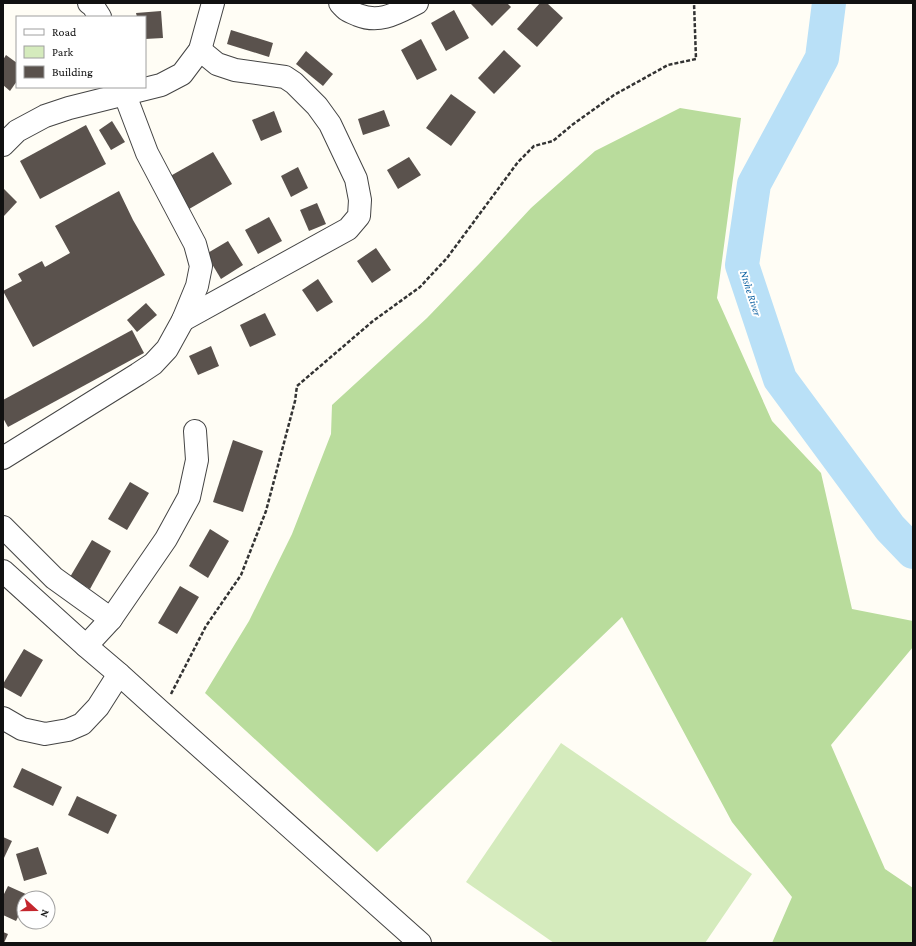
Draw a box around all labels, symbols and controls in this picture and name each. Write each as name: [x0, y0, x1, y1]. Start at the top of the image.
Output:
legend: [16, 16, 146, 88]
text: Road: [52, 25, 77, 39]
text: Park: [52, 45, 74, 59]
text: Building: [52, 65, 93, 79]
water label: Ntshe River: [738, 269, 764, 318]
north arrow: [16, 890, 56, 930]
text: N: [38, 908, 52, 920]

